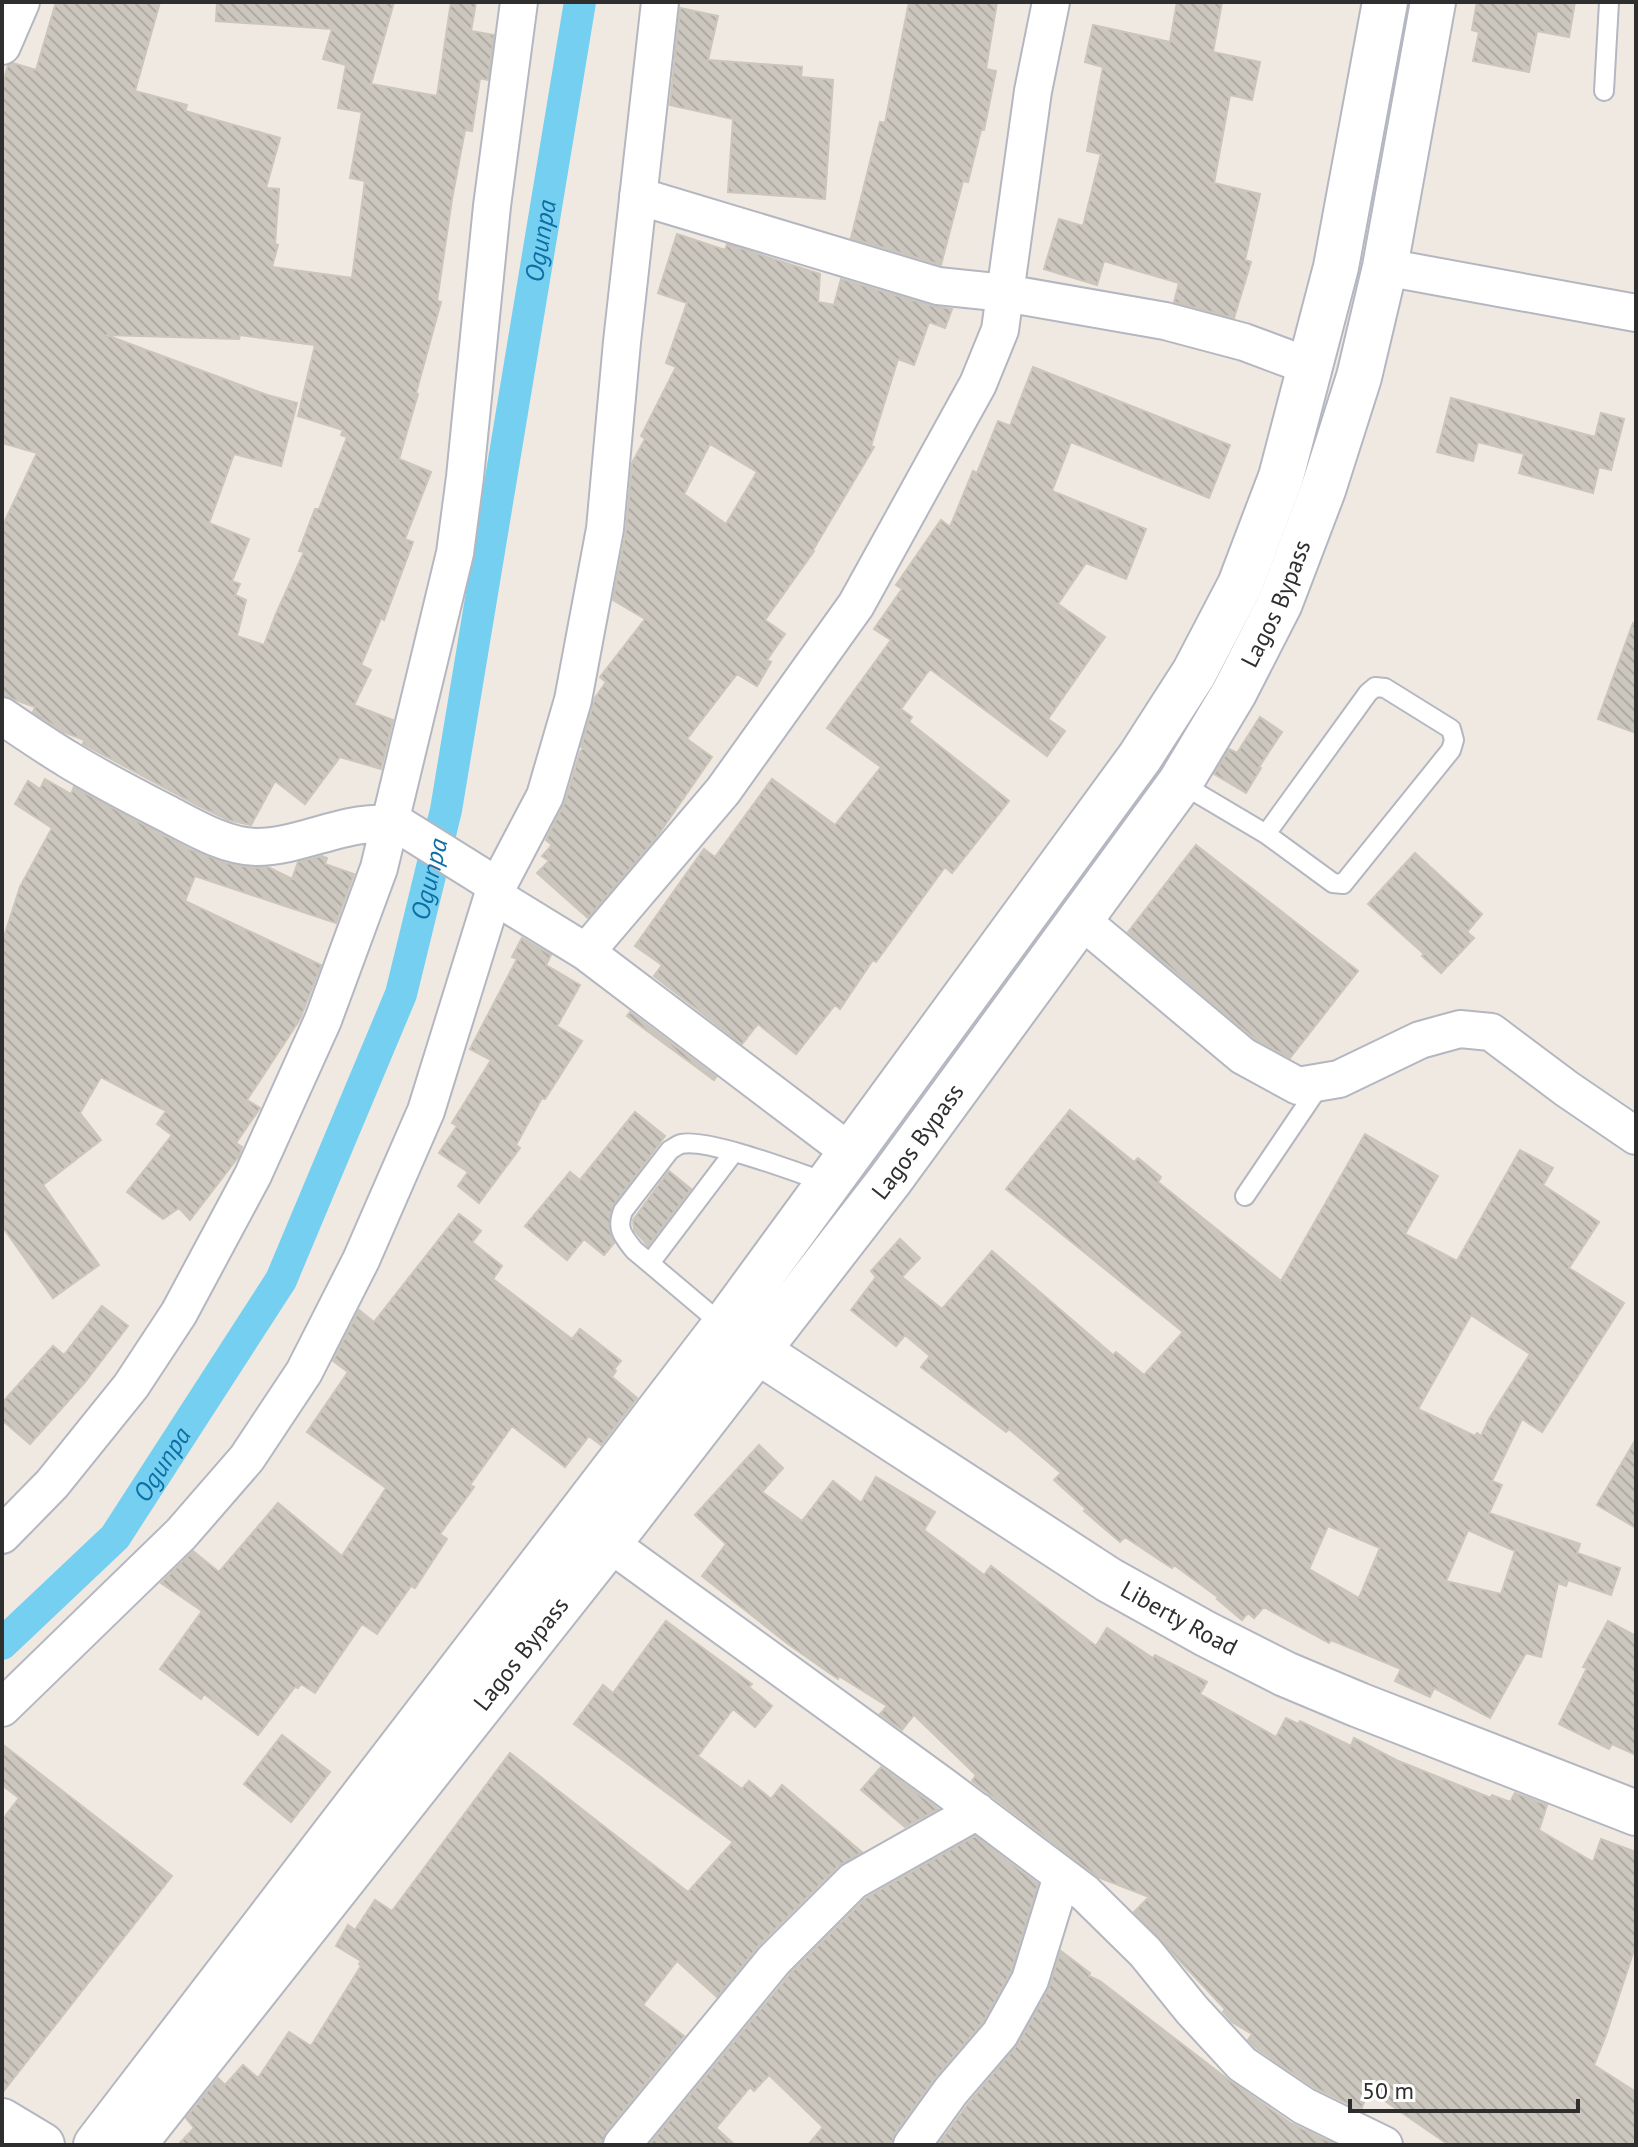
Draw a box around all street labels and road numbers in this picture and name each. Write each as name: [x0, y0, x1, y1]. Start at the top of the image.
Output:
street label: Lagos Bypass: [1234, 536, 1318, 673]
street label: Lagos Bypass: [865, 1077, 970, 1206]
street label: Liberty Road: [1115, 1574, 1243, 1662]
street label: Lagos Bypass: [466, 1591, 575, 1717]

